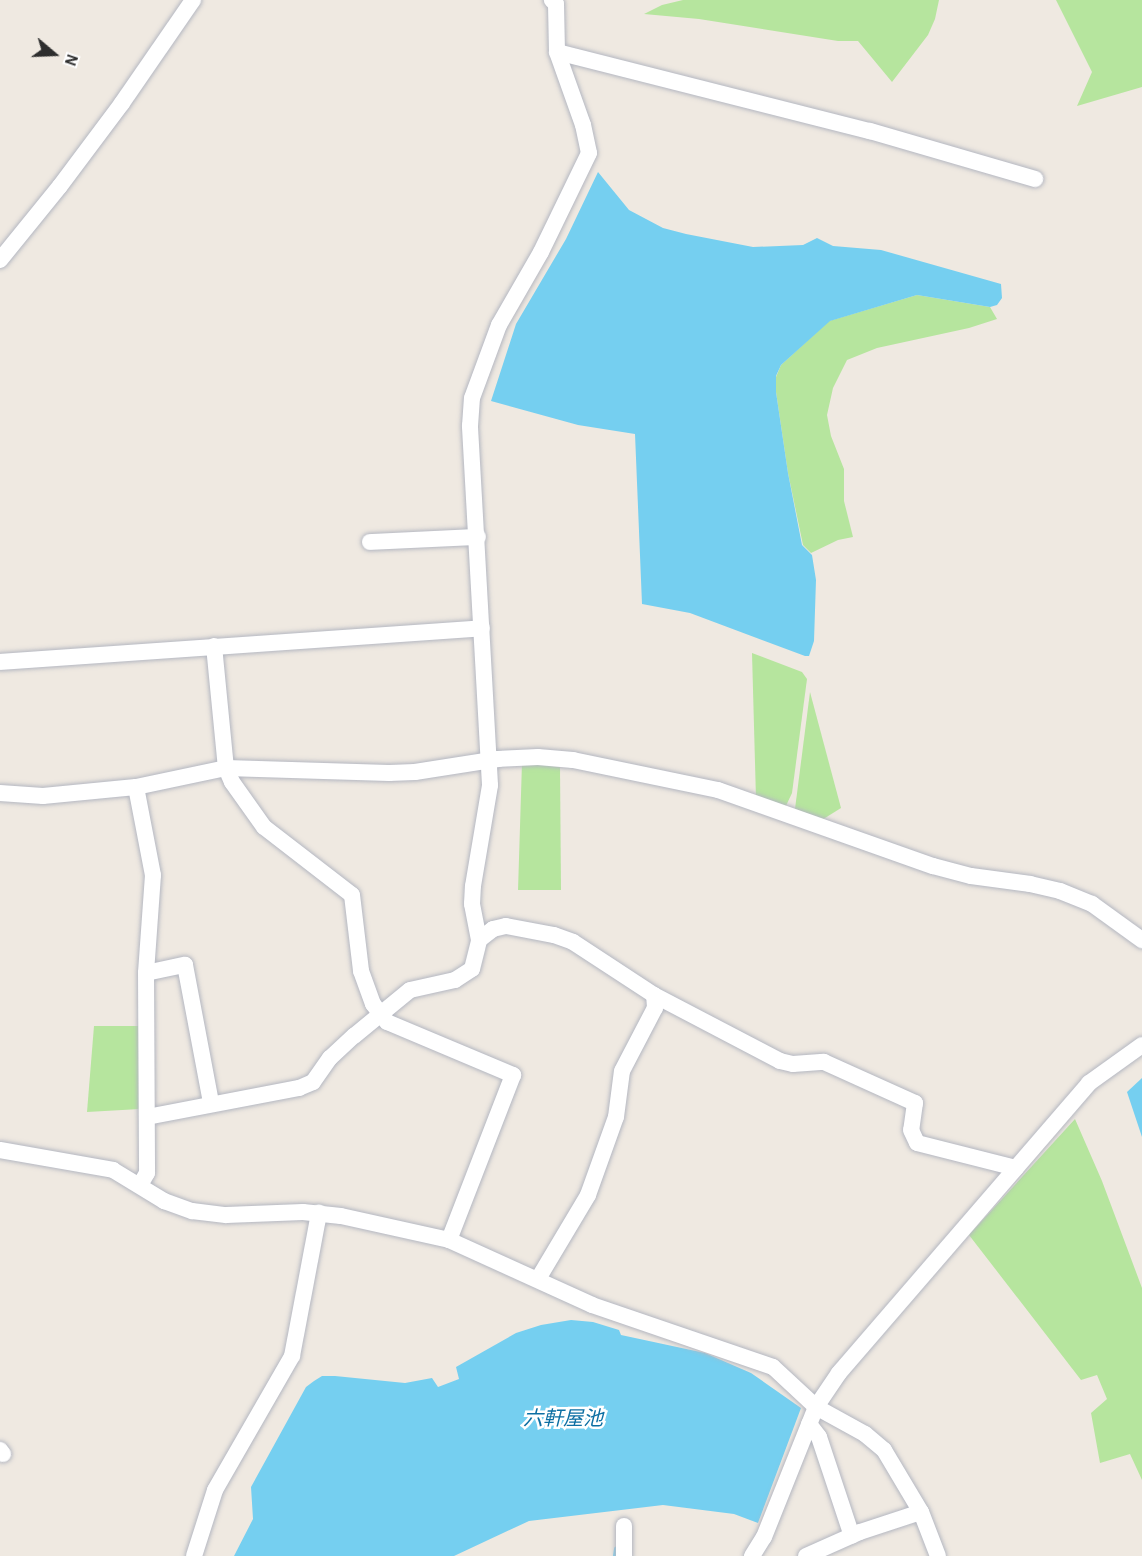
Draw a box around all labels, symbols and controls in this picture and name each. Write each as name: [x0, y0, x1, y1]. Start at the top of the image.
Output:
north arrow: [24, 24, 84, 84]
text: N: [62, 52, 80, 68]
water label: 六軒屋池: [523, 1407, 603, 1431]

